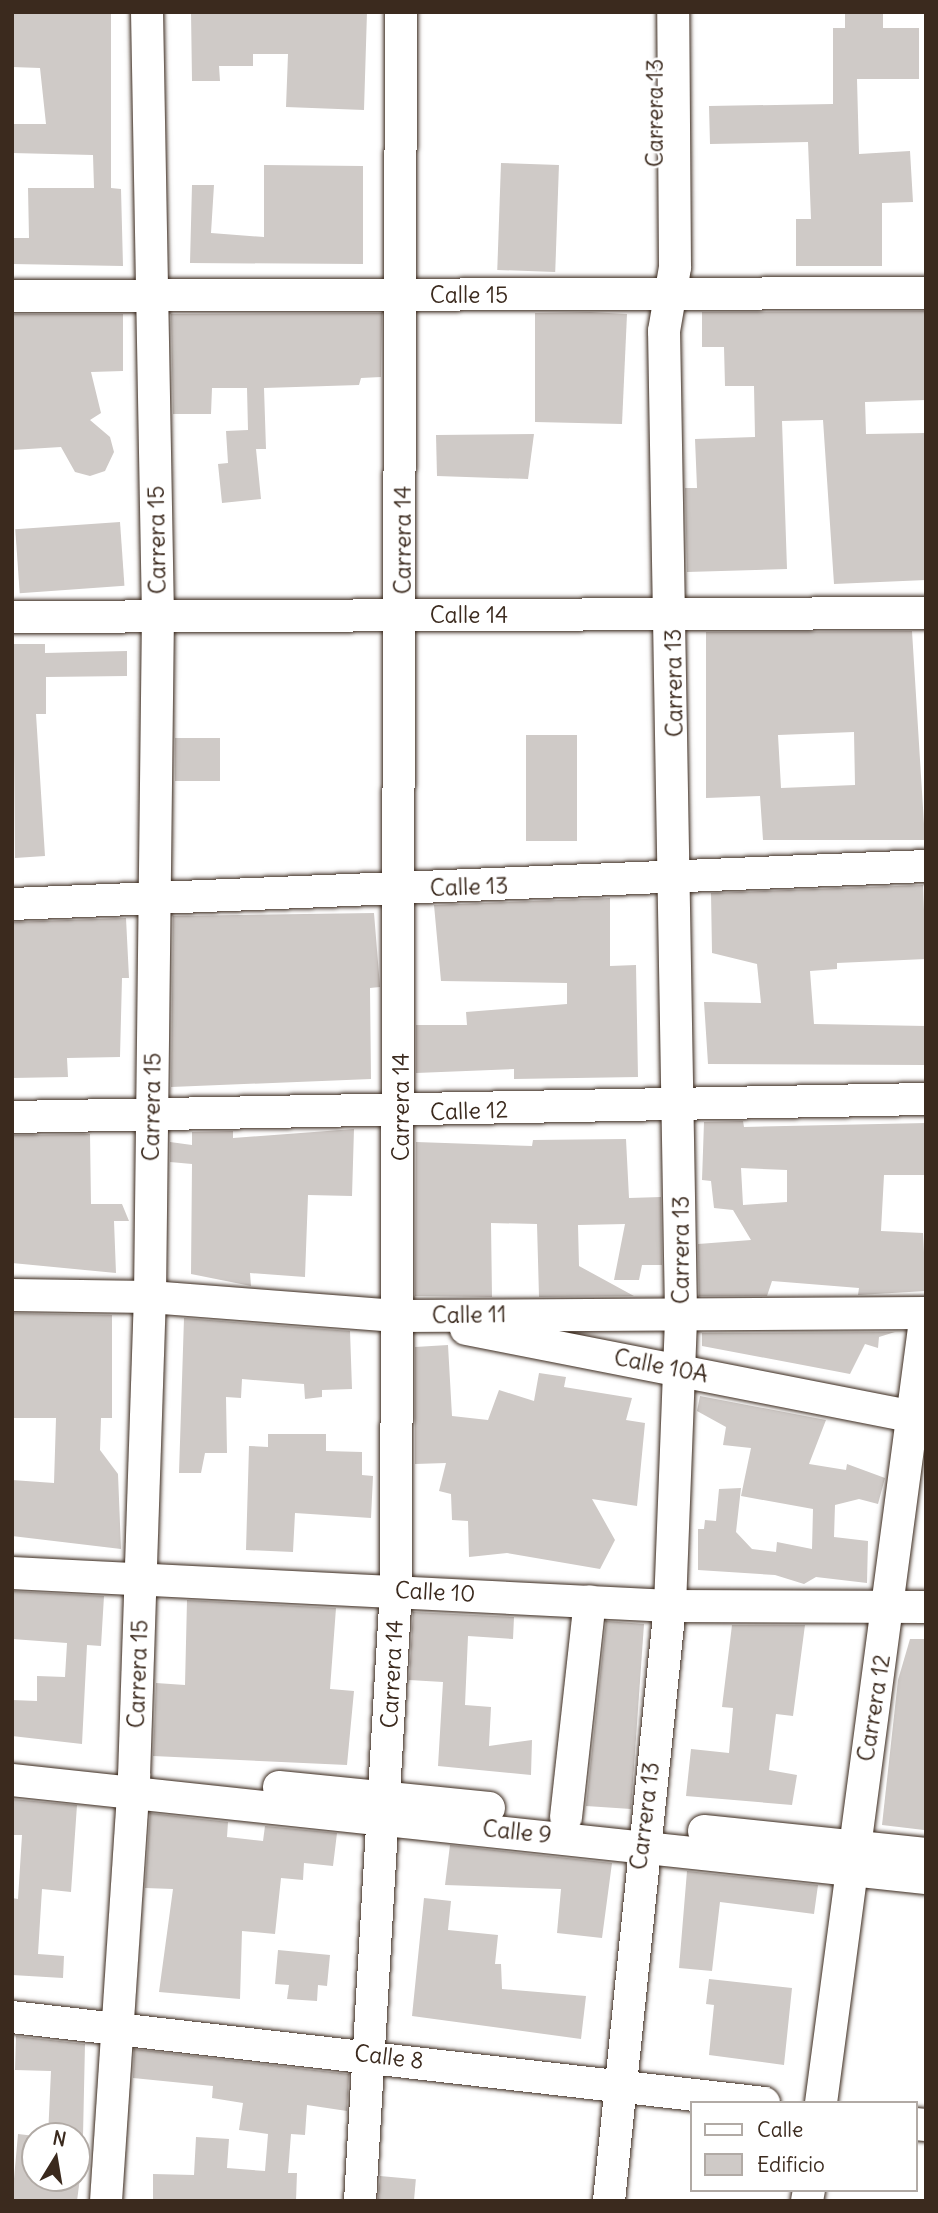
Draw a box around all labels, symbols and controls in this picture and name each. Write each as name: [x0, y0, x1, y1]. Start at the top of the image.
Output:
street label: Carrera 13: [641, 59, 669, 167]
street label: Calle 15: [430, 281, 508, 309]
street label: Carrera 15: [142, 485, 172, 595]
street label: Carrera 14: [389, 486, 417, 594]
street label: Calle 14: [430, 601, 508, 629]
street label: Carrera 13: [659, 629, 689, 737]
street label: Calle 13: [429, 872, 509, 902]
street label: Carrera 15: [137, 1052, 167, 1162]
street label: Carrera 14: [387, 1053, 415, 1161]
street label: Calle 12: [430, 1096, 508, 1126]
street label: Carrera 13: [667, 1196, 695, 1304]
street label: Calle 11: [432, 1301, 506, 1329]
street label: Calle 10A: [612, 1343, 710, 1389]
street label: Calle 10: [394, 1576, 476, 1608]
street label: Carrera 15: [122, 1619, 154, 1729]
street label: Carrera 14: [375, 1619, 409, 1729]
street label: Carrera 12: [852, 1652, 896, 1764]
street label: Carrera 13: [625, 1760, 665, 1872]
street label: Calle 9: [481, 1815, 553, 1849]
street label: Calle 8: [353, 2039, 425, 2075]
legend: [690, 2101, 917, 2192]
text: Calle: [757, 2116, 803, 2143]
north arrow: [21, 2122, 91, 2192]
text: N: [51, 2125, 68, 2151]
text: Edificio: [757, 2151, 825, 2178]

